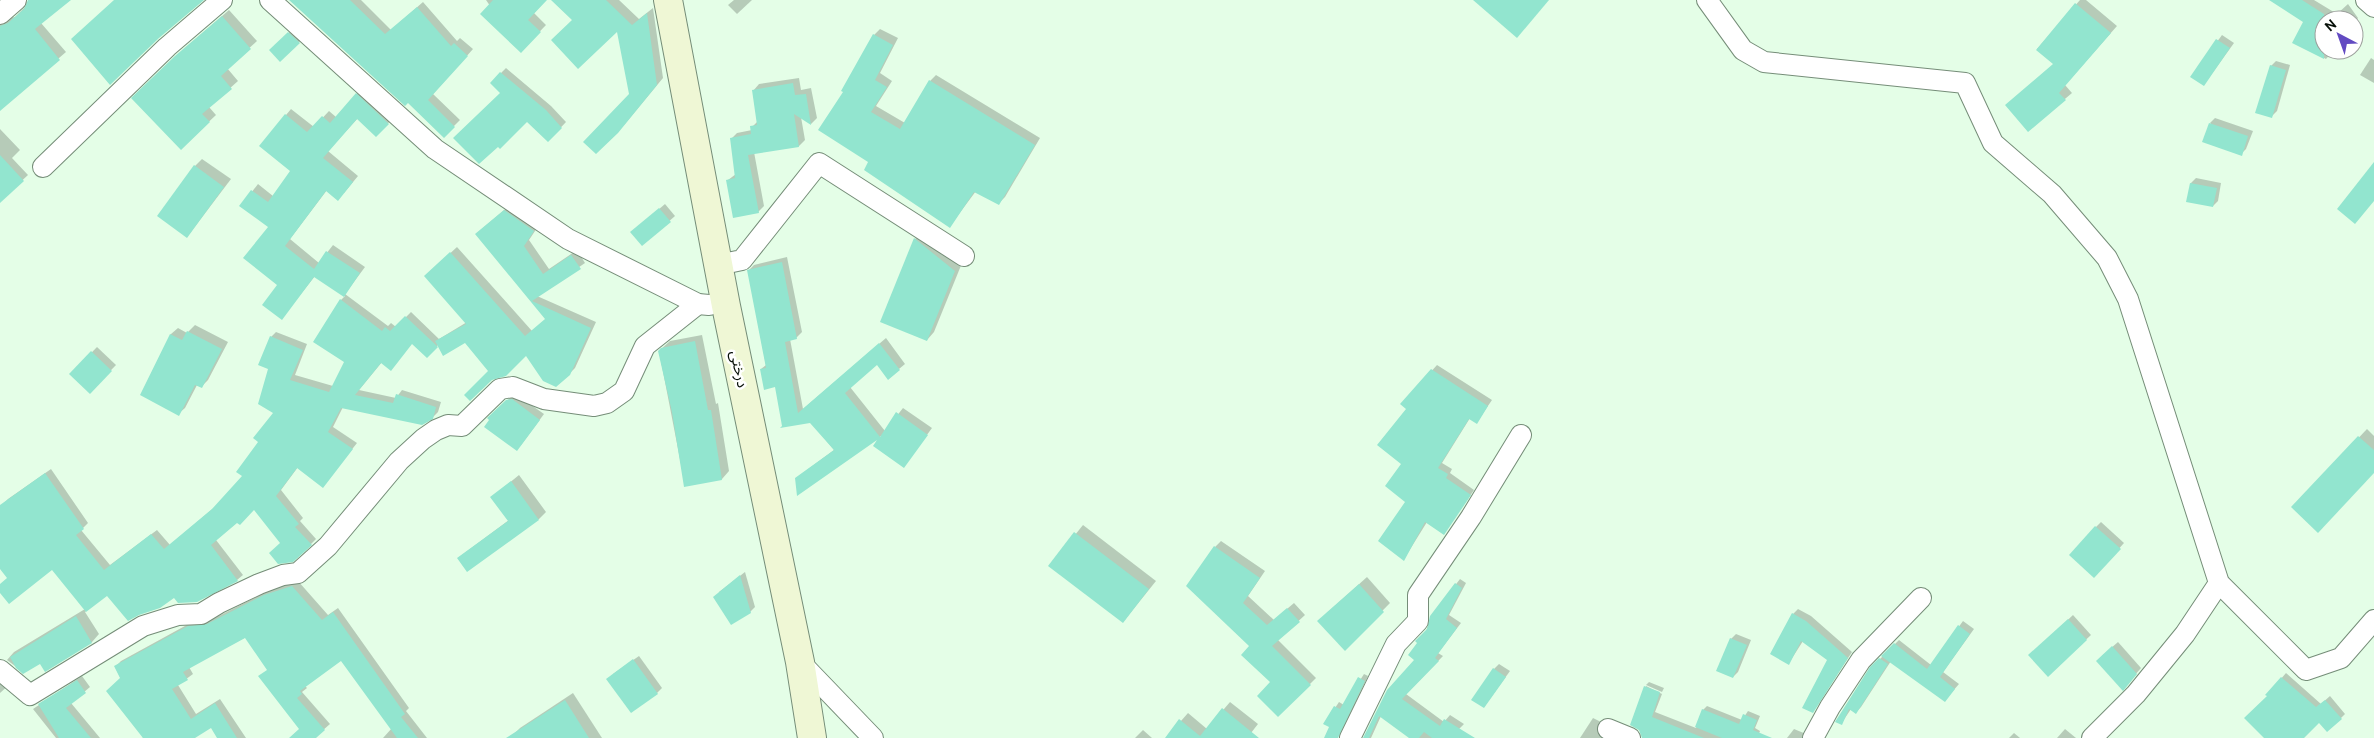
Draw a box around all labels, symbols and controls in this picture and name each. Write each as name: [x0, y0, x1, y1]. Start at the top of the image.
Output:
north arrow: [2314, 10, 2364, 60]
text: N: [2321, 15, 2340, 35]
street label: درختی: [726, 349, 752, 389]

